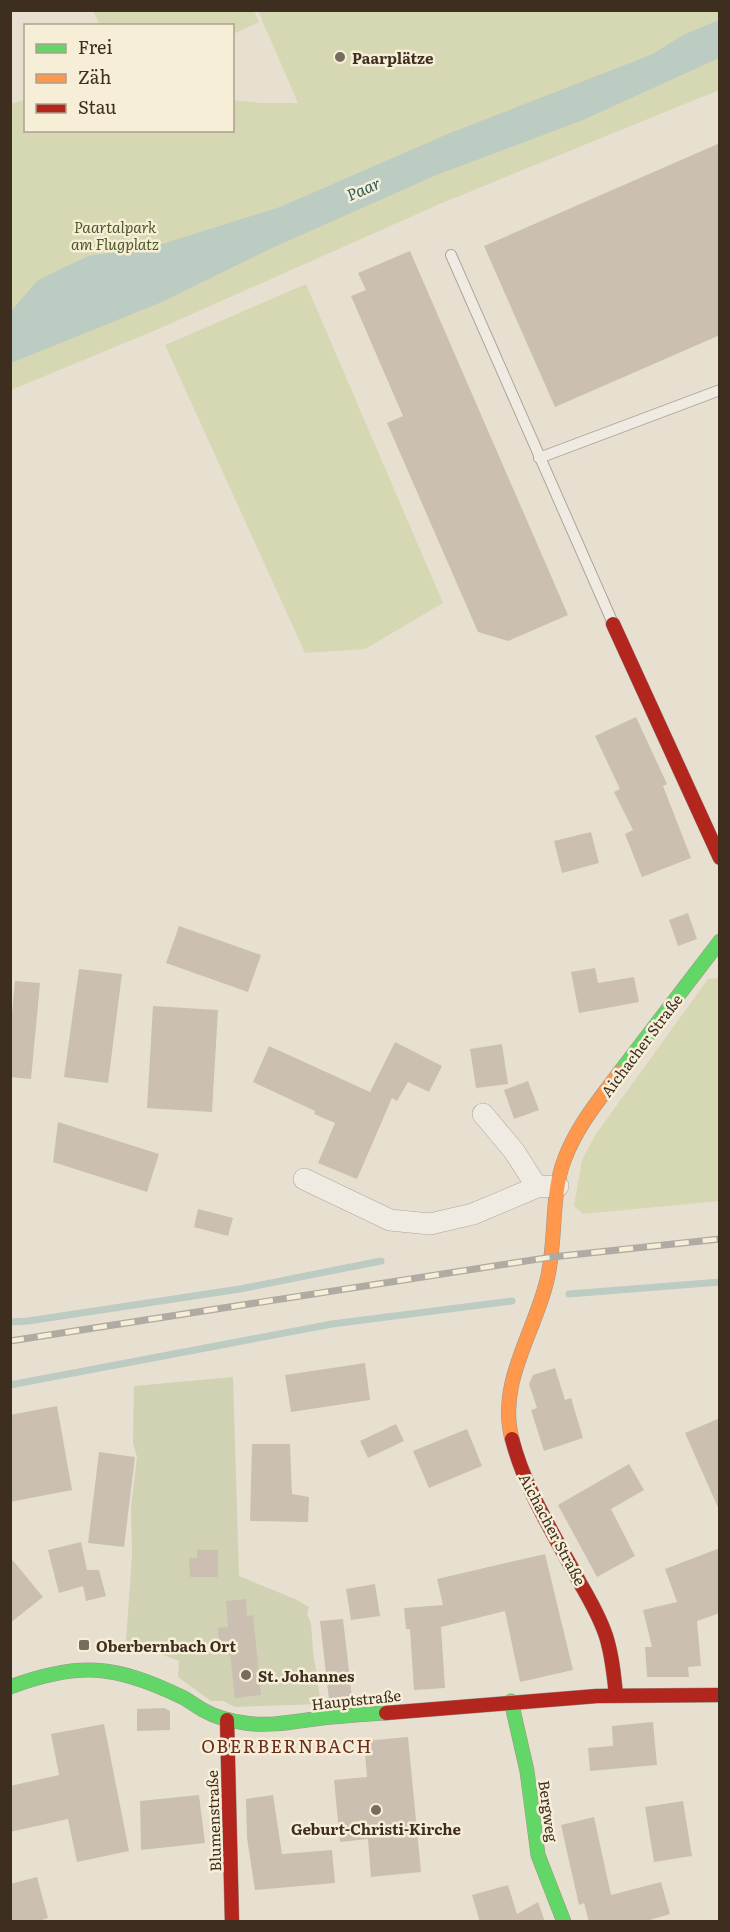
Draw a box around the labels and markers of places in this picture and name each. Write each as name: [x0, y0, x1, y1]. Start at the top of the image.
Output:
place label: Paarplätze: [352, 46, 434, 69]
marker: Paarplätze: [333, 50, 347, 64]
place label: Oberbernbach Ort: [96, 1634, 236, 1657]
marker: Oberbernbach Ort: [77, 1638, 91, 1652]
place label: St. Johannes: [258, 1664, 355, 1687]
marker: St. Johannes: [239, 1668, 253, 1682]
marker: Geburt-Christi-Kirche: [369, 1803, 383, 1817]
place label: Geburt-Christi-Kirche: [291, 1817, 462, 1840]

